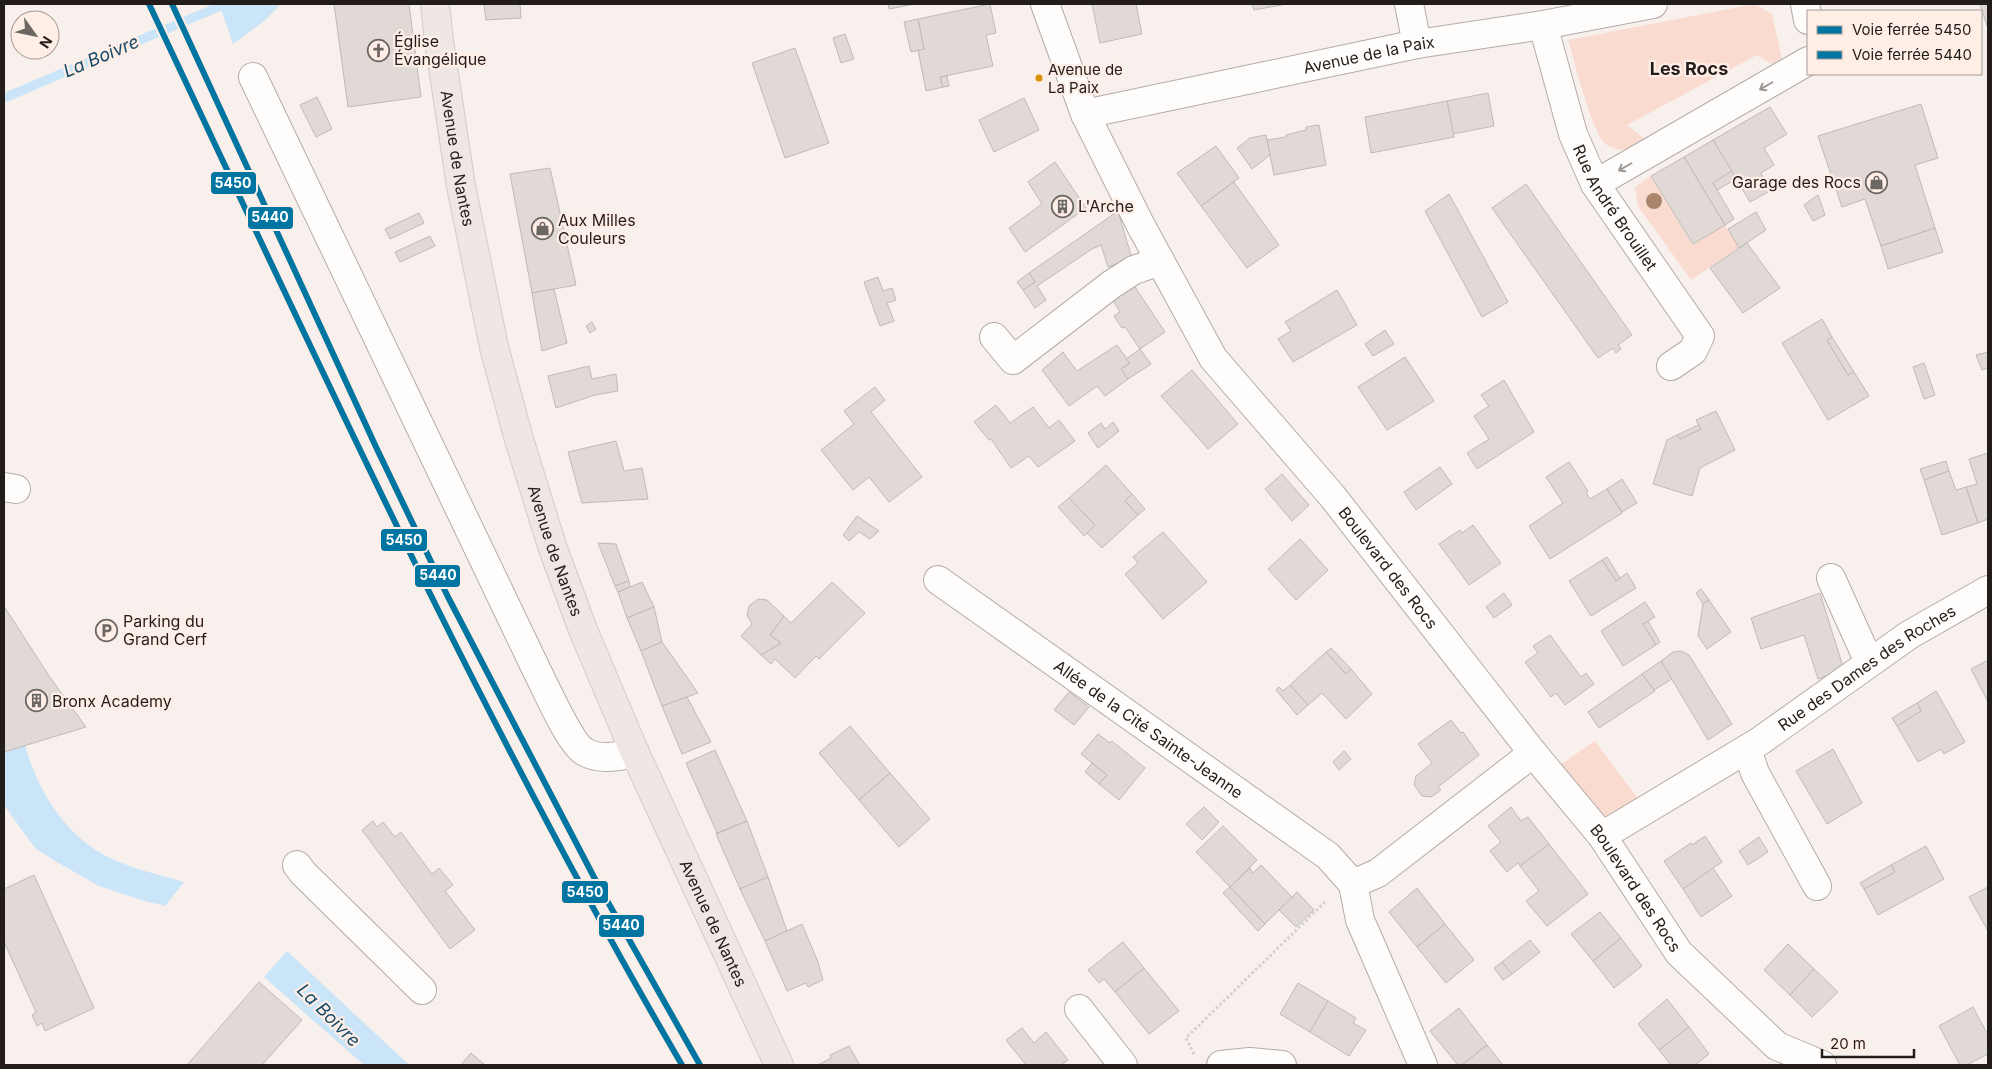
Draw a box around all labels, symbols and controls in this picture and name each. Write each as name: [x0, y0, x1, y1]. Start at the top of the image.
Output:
north arrow: [10, 10, 60, 60]
legend: [1807, 10, 1982, 75]
text: Voie ferrée 5450: [1852, 20, 1971, 39]
water label: La Boivre: [60, 31, 142, 81]
place label: Église Évangélique: [394, 31, 486, 69]
street label: Avenue de la Paix: [1301, 31, 1436, 78]
text: N: [36, 33, 56, 51]
church icon: Église Évangélique: [366, 38, 390, 62]
text: Voie ferrée 5440: [1852, 45, 1972, 64]
district label: Les Rocs: [1650, 58, 1728, 79]
place label: Avenue de La Paix: [1048, 60, 1123, 97]
marker: Avenue de La Paix: [1034, 73, 1044, 83]
one-way arrow: [1759, 81, 1774, 91]
street label: Avenue de Nantes: [437, 89, 479, 228]
street label: Rue André Brouillet: [1569, 141, 1662, 274]
one-way arrow: [1618, 162, 1633, 172]
shop icon: Garage des Rocs: [1865, 170, 1889, 194]
line badge: 5450: [210, 171, 257, 195]
place label: Garage des Rocs: [1732, 172, 1861, 192]
text: 5450: [215, 174, 251, 191]
building icon: L'Arche: [1050, 194, 1074, 218]
place label: L'Arche: [1078, 196, 1134, 216]
line badge: 5440: [247, 206, 294, 230]
text: 5440: [251, 208, 289, 225]
place label: Aux Milles Couleurs: [558, 210, 636, 248]
shop icon: Aux Milles Couleurs: [530, 217, 554, 241]
street label: Avenue de Nantes: [524, 482, 587, 619]
street label: Boulevard des Rocs: [1334, 503, 1442, 633]
line badge: 5450: [380, 528, 428, 552]
text: 5450: [386, 531, 422, 548]
line badge: 5440: [414, 564, 461, 588]
text: 5440: [419, 566, 457, 583]
street label: Rue des Dames des Roches: [1774, 601, 1959, 735]
place label: Parking du Grand Cerf: [123, 611, 207, 649]
parking icon: Parking du Grand Cerf: [95, 618, 119, 642]
street label: Allée de la Cité Sainte-Jeanne: [1050, 655, 1247, 803]
building icon: Bronx Academy: [24, 689, 48, 713]
place label: Bronx Academy: [52, 691, 172, 711]
street label: Boulevard des Rocs: [1586, 820, 1686, 956]
street label: Avenue de Nantes: [676, 856, 751, 990]
line badge: 5450: [561, 880, 609, 904]
text: 5450: [567, 883, 603, 900]
line badge: 5440: [598, 914, 645, 938]
text: 5440: [602, 916, 640, 933]
water label: La Boivre: [293, 979, 365, 1051]
scale bar: [1822, 1026, 1914, 1058]
text: 20 m: [1830, 1034, 1866, 1053]

